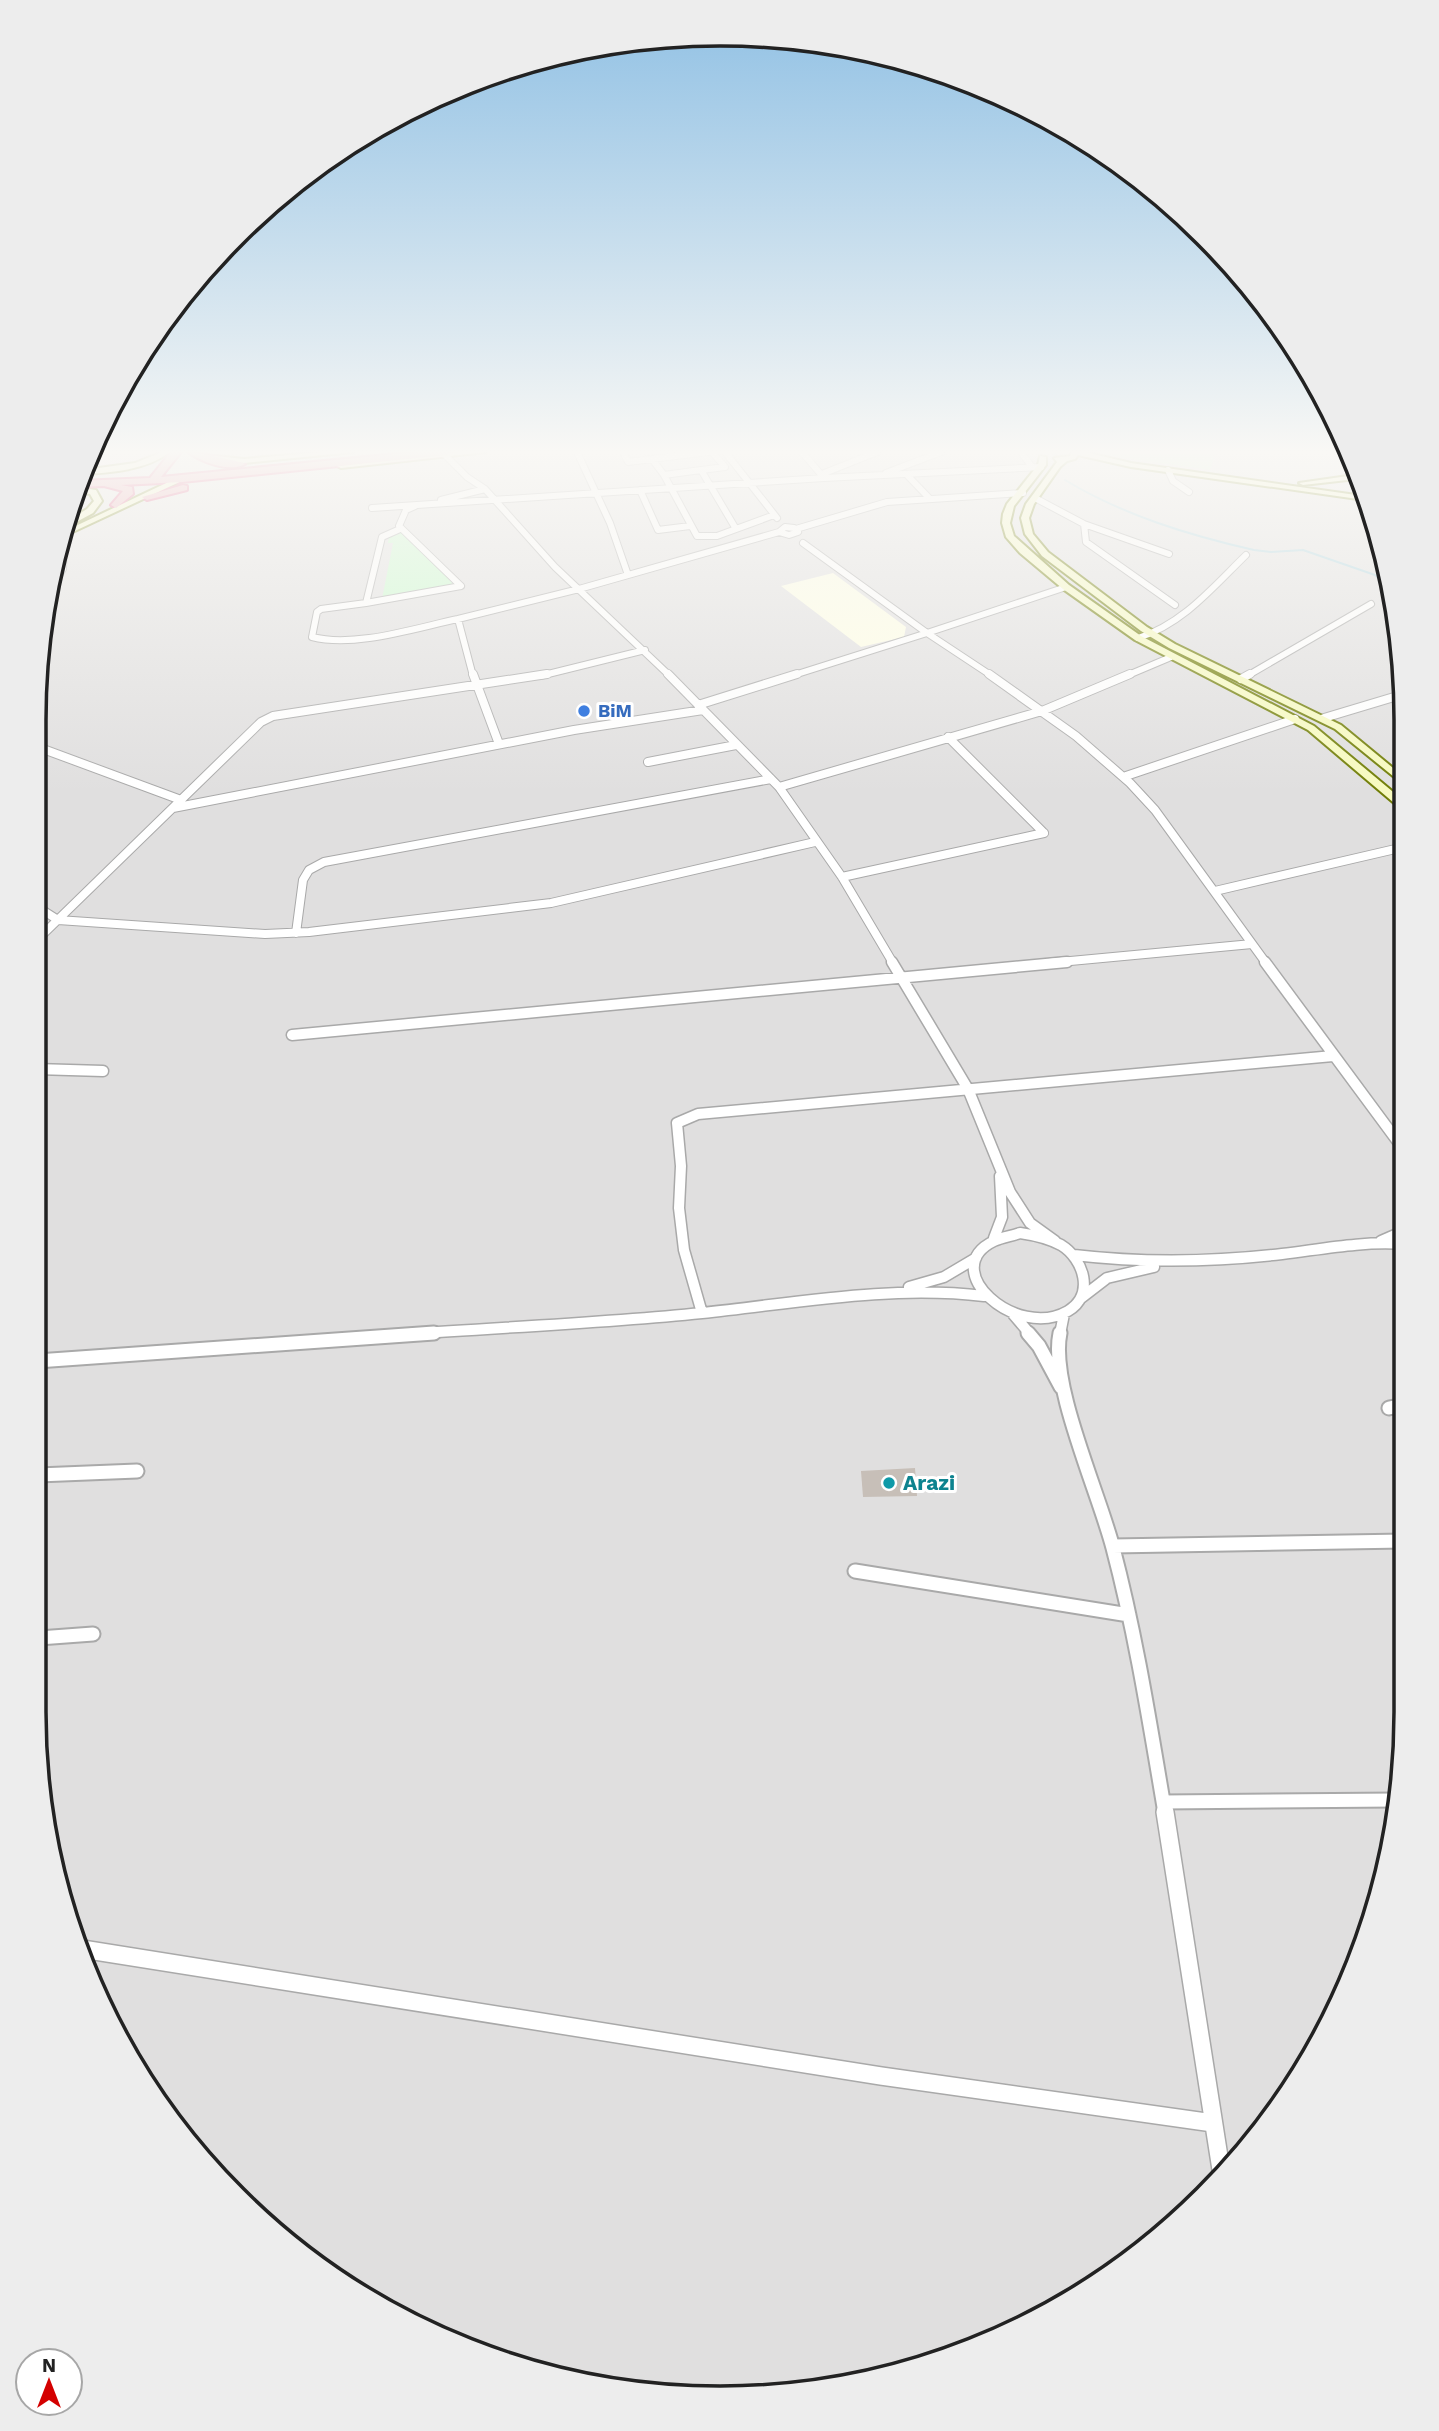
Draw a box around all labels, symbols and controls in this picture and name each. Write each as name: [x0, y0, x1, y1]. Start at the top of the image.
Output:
place label: BiM: [598, 700, 632, 721]
marker: BiM: [576, 703, 592, 719]
place label: Arazi: [903, 1470, 955, 1495]
marker: Arazi: [881, 1475, 897, 1491]
north arrow: [14, 2347, 84, 2417]
text: N: [42, 2354, 56, 2377]

